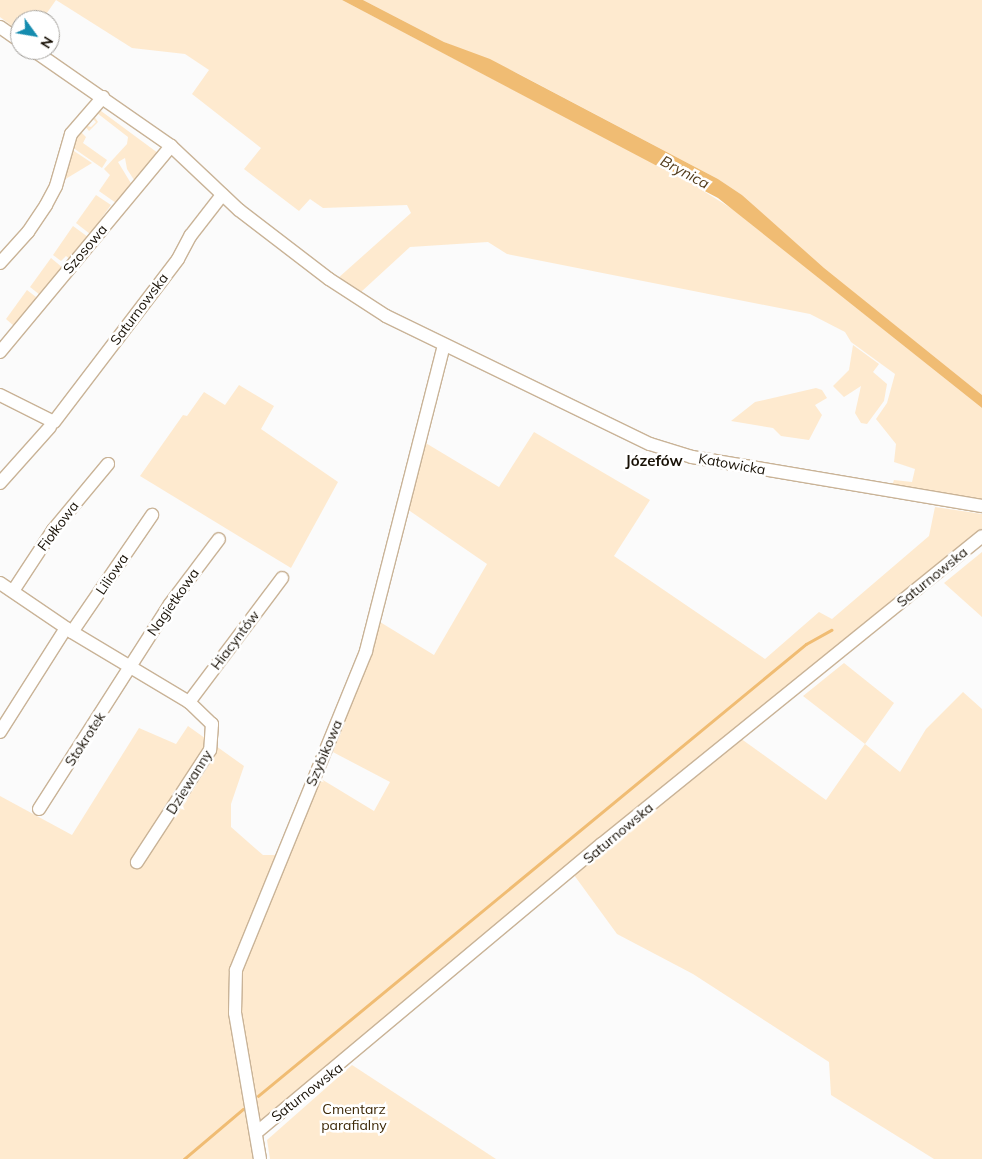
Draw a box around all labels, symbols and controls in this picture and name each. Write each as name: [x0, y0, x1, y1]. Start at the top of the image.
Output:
north arrow: [10, 10, 60, 60]
text: N: [36, 33, 57, 52]
water label: Brynica: [657, 152, 713, 192]
street label: Szosowa: [60, 221, 110, 277]
street label: Saturnowska: [106, 270, 172, 348]
street label: Katowicka: [697, 450, 767, 478]
district label: Józefów: [625, 452, 683, 470]
street label: Fiołkowa: [34, 498, 82, 554]
street label: Saturnowska: [893, 543, 971, 611]
street label: Liliowa: [92, 550, 132, 598]
street label: Nagietkowa: [144, 565, 202, 639]
street label: Hiacyntów: [207, 607, 263, 673]
street label: Stokrotek: [61, 709, 109, 769]
street label: Szybikowa: [303, 717, 345, 789]
street label: Dziewanny: [163, 747, 215, 817]
street label: Saturnowska: [580, 799, 656, 867]
street label: Saturnowska: [268, 1059, 346, 1125]
park label: Cmentarz parafialny: [321, 1101, 387, 1134]

